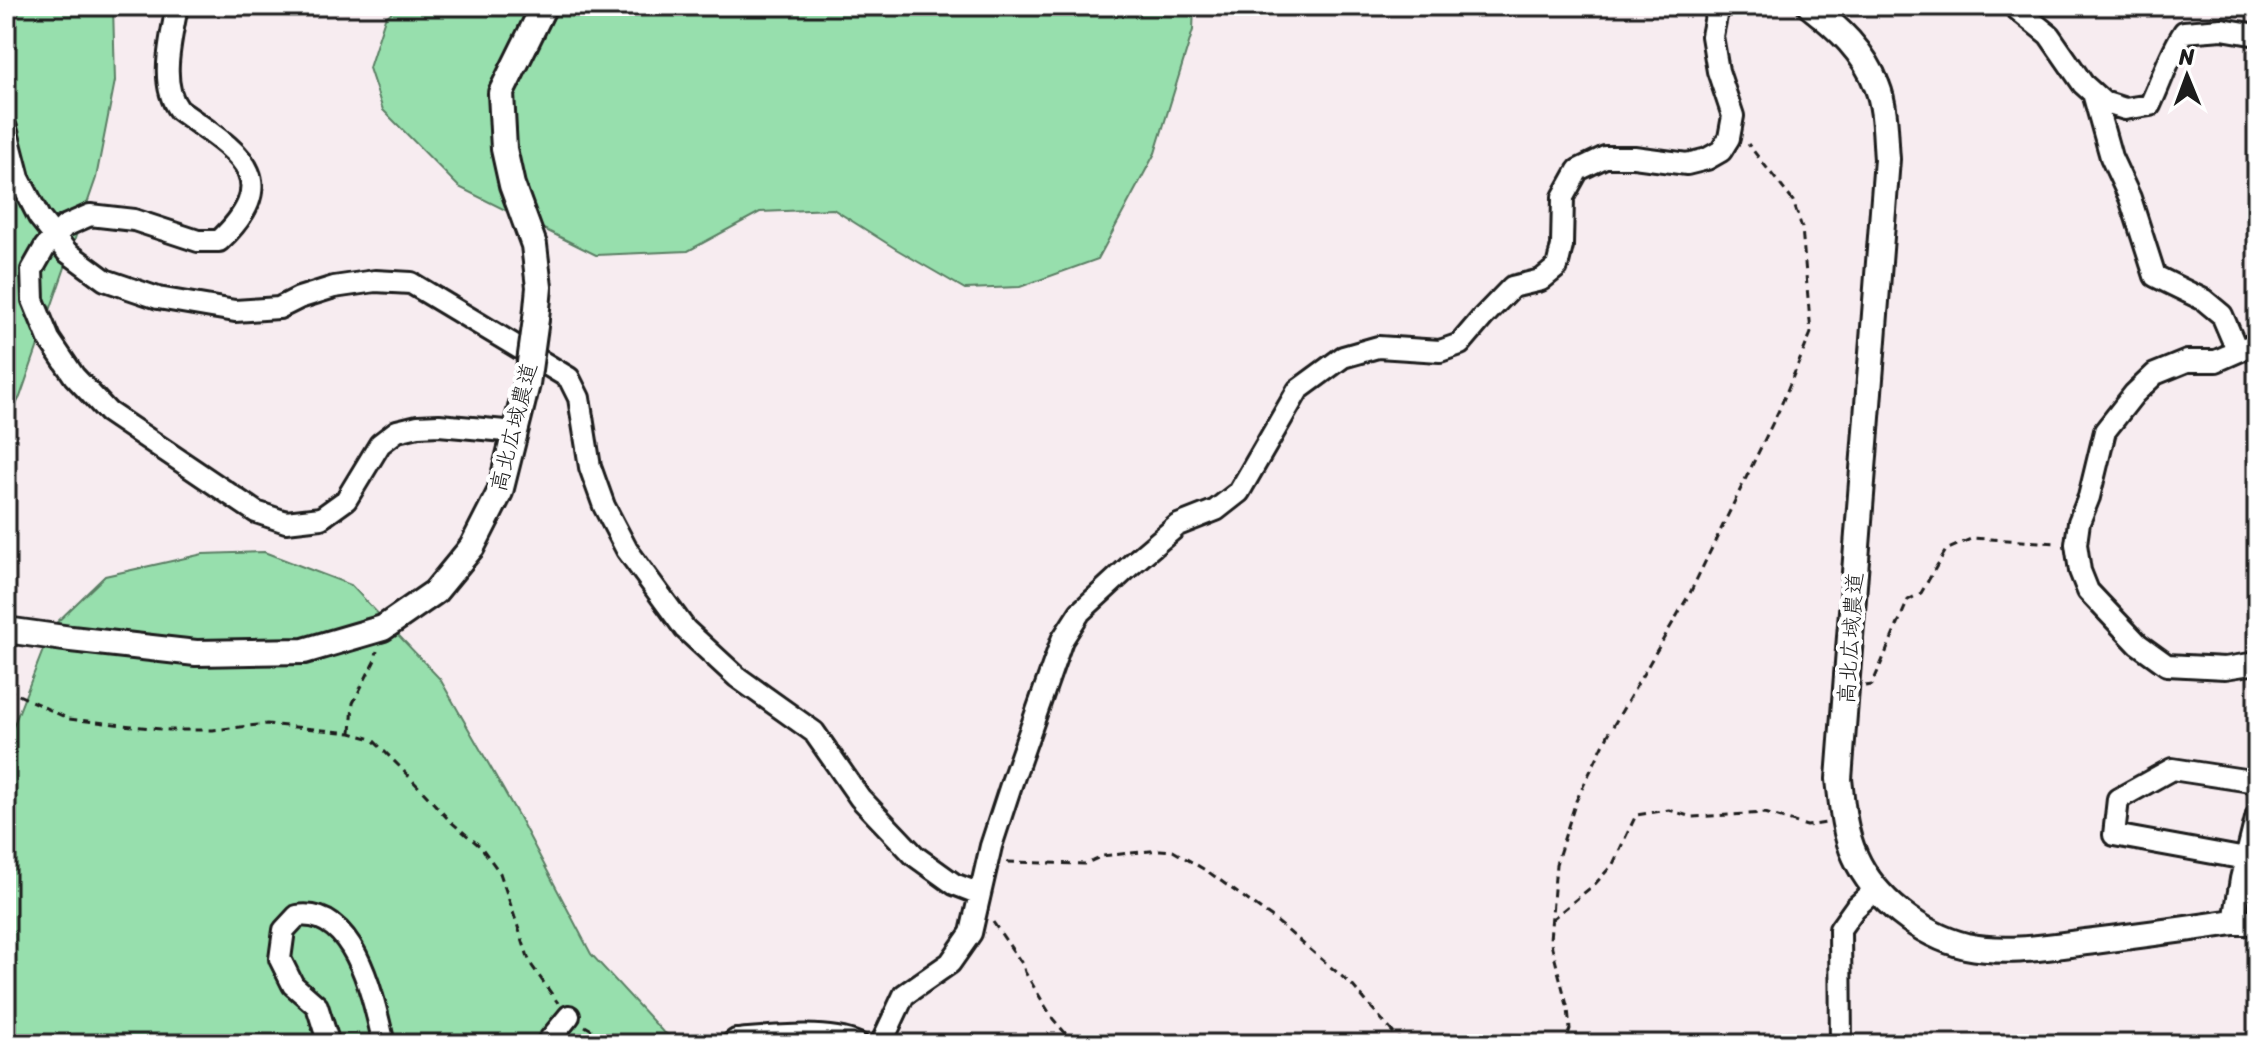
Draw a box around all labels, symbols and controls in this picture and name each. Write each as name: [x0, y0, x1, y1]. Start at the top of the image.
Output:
north arrow: [2147, 36, 2227, 116]
text: N: [2178, 37, 2195, 76]
street label: 高北広域農道: [479, 358, 548, 496]
street label: 高北広域農道: [1826, 571, 1875, 705]

